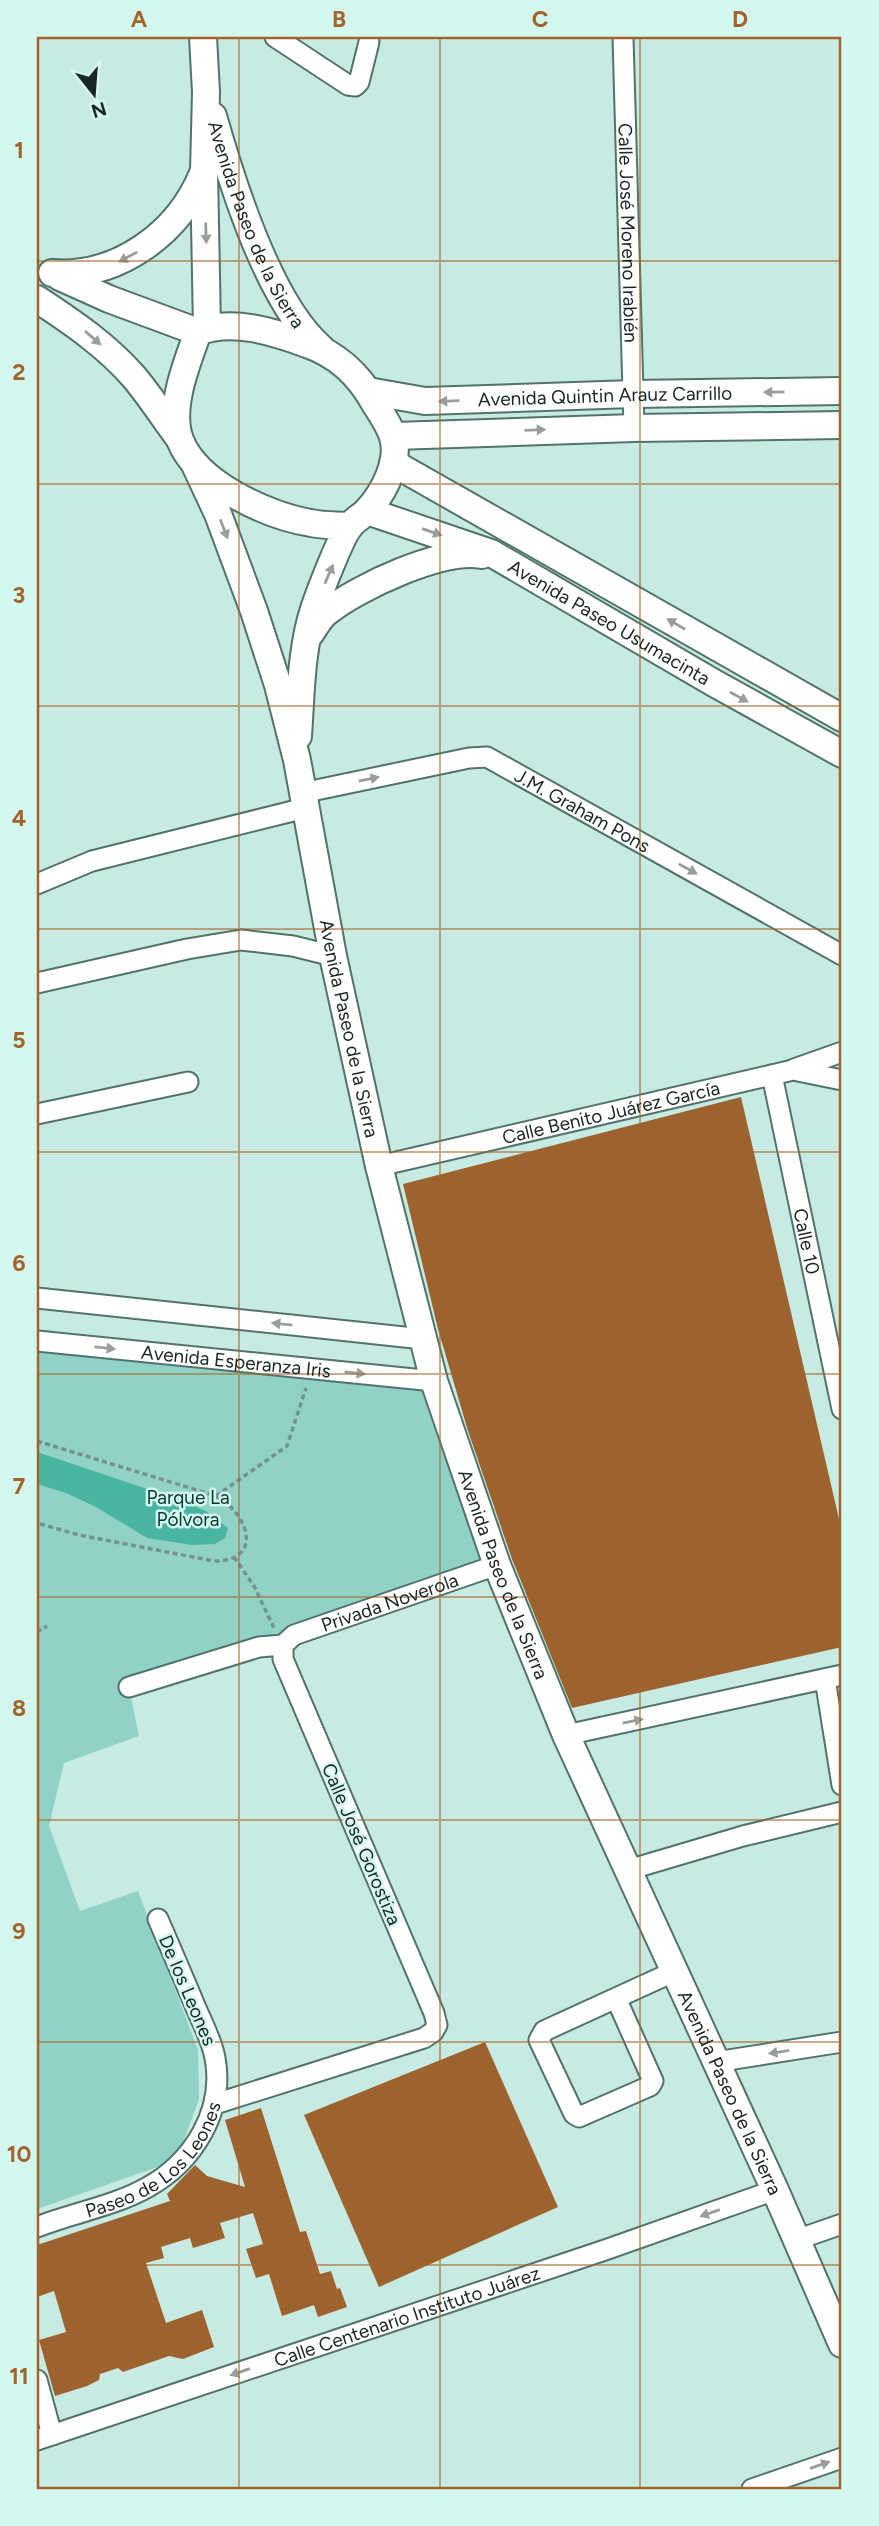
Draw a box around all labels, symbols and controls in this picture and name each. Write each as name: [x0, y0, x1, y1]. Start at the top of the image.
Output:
text: A: [131, 5, 148, 33]
text: B: [332, 5, 346, 33]
text: C: [532, 5, 549, 33]
text: D: [732, 5, 748, 33]
north arrow: [60, 60, 130, 130]
text: N: [88, 97, 109, 123]
street label: Avenida Paseo de la Sierra: [203, 118, 309, 333]
street label: Calle José Moreno Irabién: [613, 123, 643, 343]
text: 1: [14, 136, 24, 164]
one-way arrow: [200, 223, 211, 245]
one-way arrow: [118, 251, 137, 263]
one-way arrow: [84, 330, 102, 346]
text: 2: [12, 358, 26, 386]
street label: Avenida Quintin Arauz Carrillo: [478, 382, 732, 411]
one-way arrow: [763, 386, 785, 398]
one-way arrow: [437, 395, 459, 406]
one-way arrow: [524, 425, 546, 436]
one-way arrow: [218, 518, 229, 539]
one-way arrow: [421, 527, 442, 538]
street label: Avenida Paseo Usumacinta: [504, 555, 714, 690]
one-way arrow: [323, 563, 334, 584]
text: 3: [13, 581, 25, 609]
one-way arrow: [667, 618, 686, 630]
one-way arrow: [729, 691, 749, 703]
street label: J.M. Graham Pons: [510, 764, 654, 858]
one-way arrow: [358, 774, 380, 785]
text: 4: [12, 804, 26, 832]
one-way arrow: [678, 863, 697, 875]
street label: Avenida Paseo de la Sierra: [314, 918, 383, 1140]
text: 5: [12, 1026, 26, 1054]
street label: Calle Benito Juárez García: [500, 1076, 722, 1149]
street label: Calle 10: [788, 1206, 824, 1277]
text: 6: [12, 1249, 26, 1277]
one-way arrow: [271, 1318, 293, 1329]
street label: Avenida Esperanza Iris: [140, 1341, 332, 1383]
one-way arrow: [94, 1343, 116, 1354]
one-way arrow: [345, 1368, 367, 1379]
street label: Avenida Paseo de la Sierra: [453, 1466, 553, 1683]
text: 7: [13, 1472, 26, 1500]
park label: Parque La Pólvora: [146, 1486, 230, 1531]
street label: Privada Noverola: [318, 1568, 461, 1637]
text: 8: [12, 1694, 26, 1722]
one-way arrow: [622, 1715, 644, 1726]
street label: Calle José Gorostiza: [317, 1760, 406, 1929]
text: 9: [12, 1917, 26, 1945]
street label: De los Leones: [154, 1931, 221, 2049]
street label: Avenida Paseo de la Sierra: [673, 1987, 787, 2199]
one-way arrow: [767, 2047, 789, 2058]
street label: Paseo de Los Leones: [83, 2099, 226, 2223]
text: 10: [7, 2140, 31, 2168]
one-way arrow: [700, 2208, 721, 2219]
street label: Calle Centenario Instituto Juárez: [271, 2262, 543, 2372]
text: 11: [9, 2362, 29, 2390]
one-way arrow: [229, 2367, 250, 2378]
one-way arrow: [810, 2459, 831, 2470]

